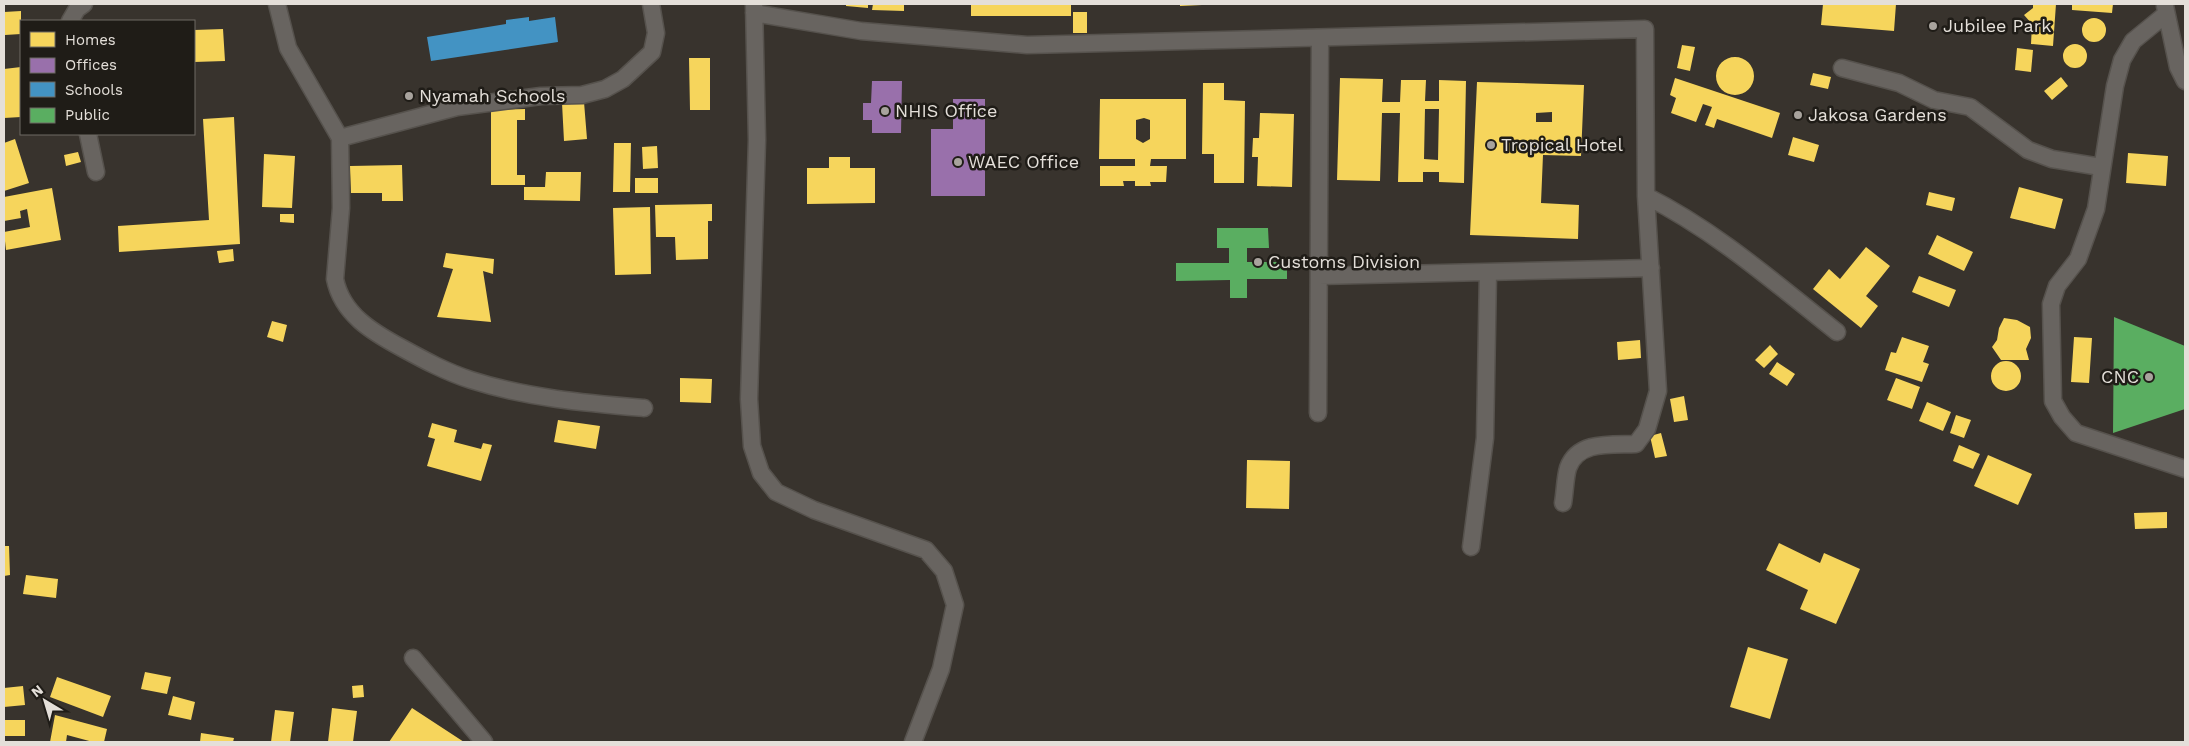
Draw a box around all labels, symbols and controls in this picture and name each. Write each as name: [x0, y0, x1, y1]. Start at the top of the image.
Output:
place label: Jubilee Park: [1943, 15, 2051, 36]
legend: [20, 20, 195, 135]
marker: Jubilee Park: [1927, 20, 1939, 32]
text: Homes: [65, 31, 116, 49]
text: Offices: [65, 56, 117, 74]
text: Schools: [65, 81, 123, 99]
place label: Nyamah Schools: [419, 85, 565, 106]
marker: Nyamah Schools: [403, 90, 415, 102]
place label: NHIS Office: [895, 100, 997, 121]
place label: Jakosa Gardens: [1808, 104, 1947, 125]
marker: NHIS Office: [879, 105, 891, 117]
text: Public: [65, 106, 110, 124]
marker: Jakosa Gardens: [1792, 109, 1804, 121]
place label: Tropical Hotel: [1501, 134, 1623, 155]
marker: Tropical Hotel: [1485, 139, 1497, 151]
place label: WAEC Office: [968, 151, 1079, 172]
marker: WAEC Office: [952, 156, 964, 168]
place label: Customs Division: [1268, 251, 1420, 272]
marker: Customs Division: [1252, 256, 1264, 268]
place label: CNC: [2101, 366, 2139, 387]
marker: CNC: [2143, 371, 2155, 383]
north arrow: [20, 676, 70, 726]
text: N: [28, 681, 46, 700]

